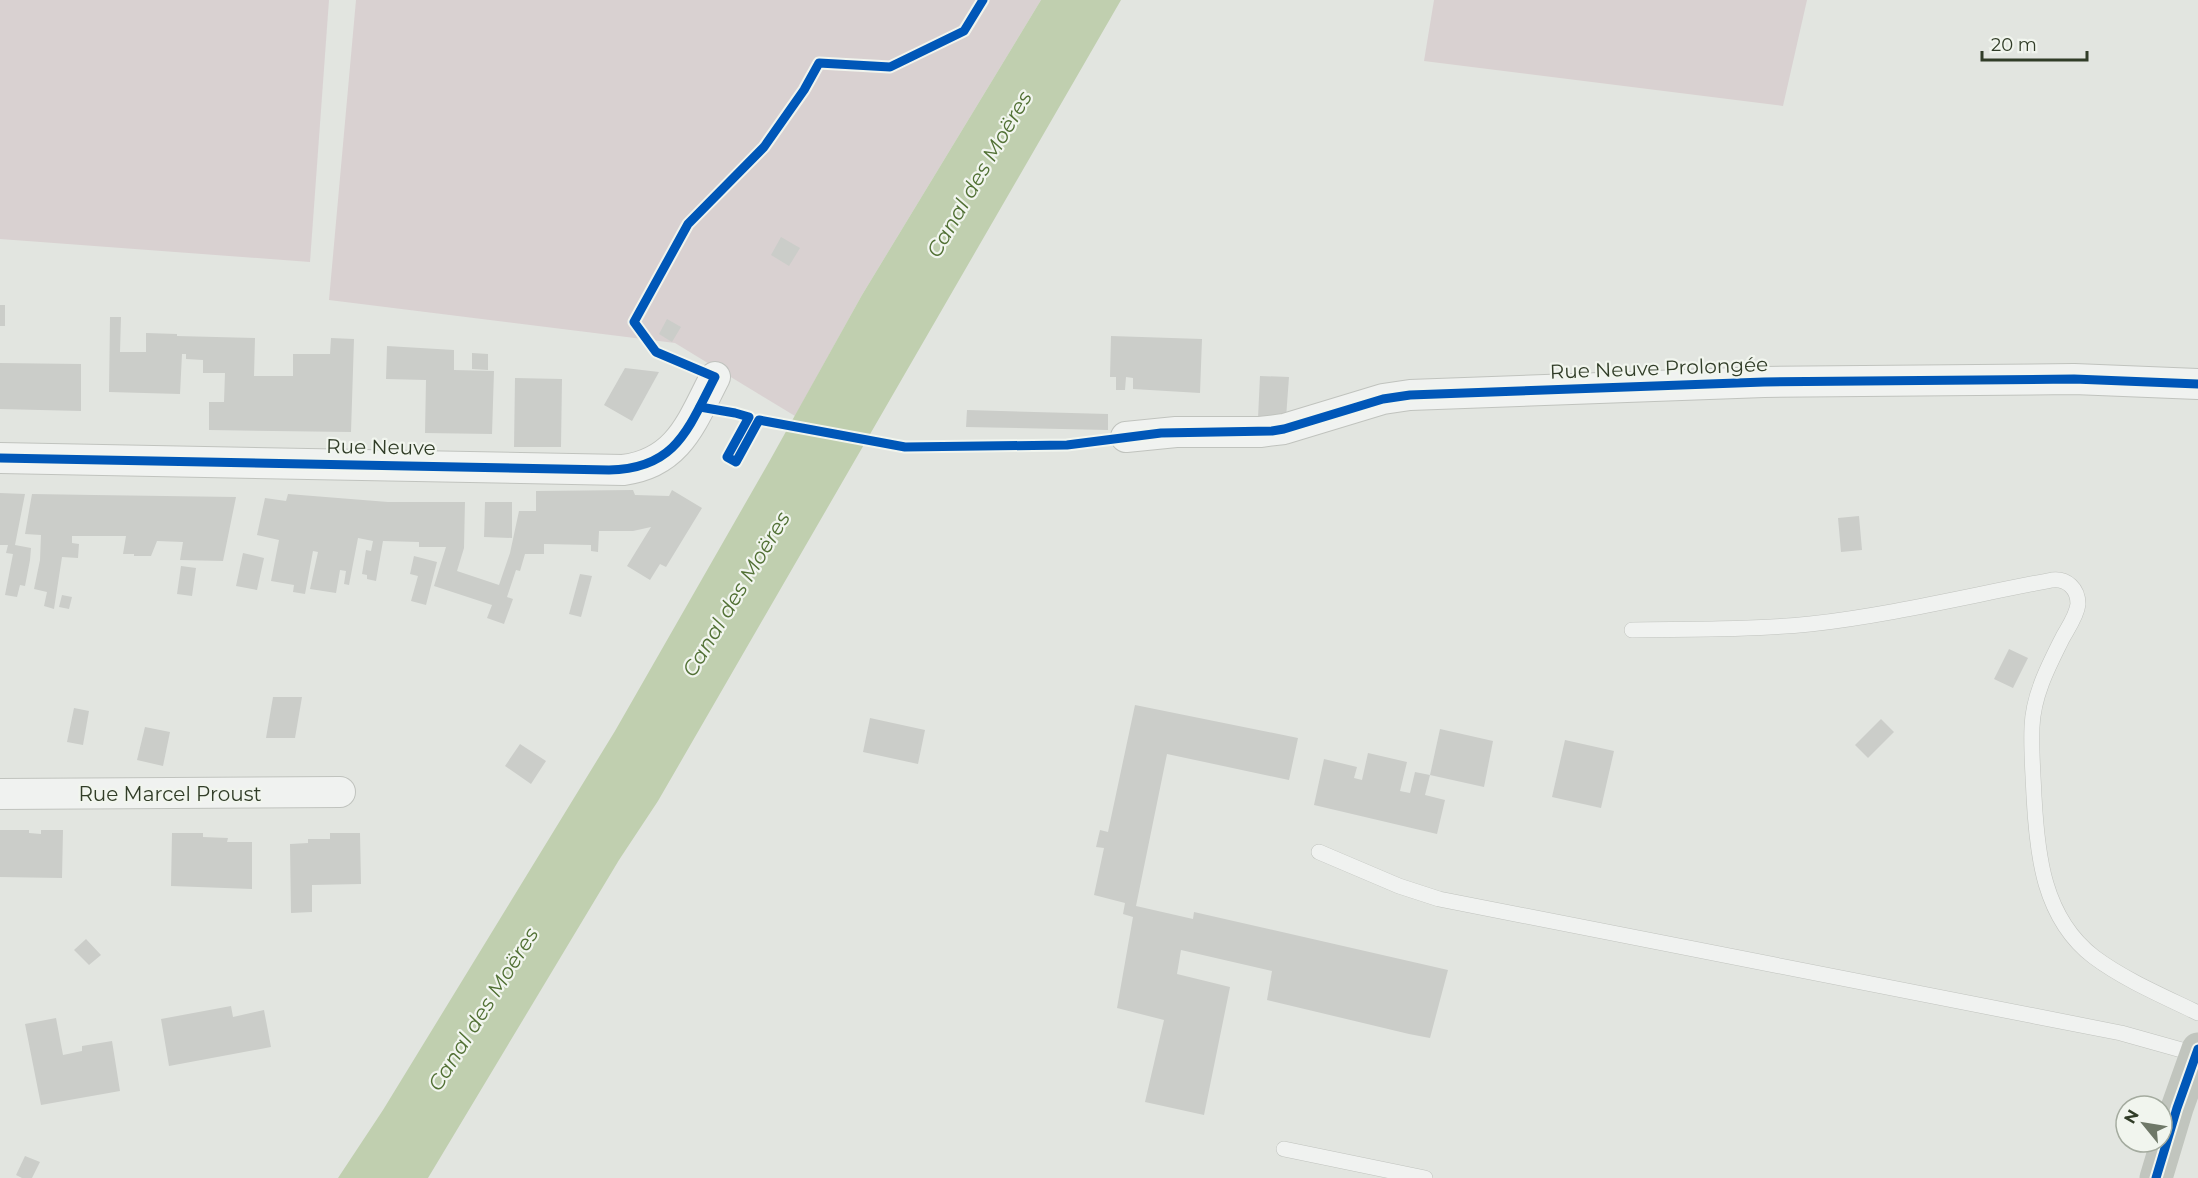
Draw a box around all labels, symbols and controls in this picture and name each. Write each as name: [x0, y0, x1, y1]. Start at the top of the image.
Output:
scale bar: [1982, 24, 2087, 62]
text: 20 m: [1991, 34, 2037, 56]
water label: Canal des Moëres: [921, 86, 1037, 262]
street label: Rue Neuve Prolongée: [1549, 352, 1769, 384]
street label: Rue Neuve: [326, 434, 436, 460]
water label: Canal des Moëres: [677, 507, 795, 681]
street label: Rue Marcel Proust: [78, 782, 262, 806]
water label: Canal des Moëres: [423, 923, 543, 1095]
north arrow: [2114, 1094, 2174, 1154]
text: N: [2120, 1106, 2143, 1127]

